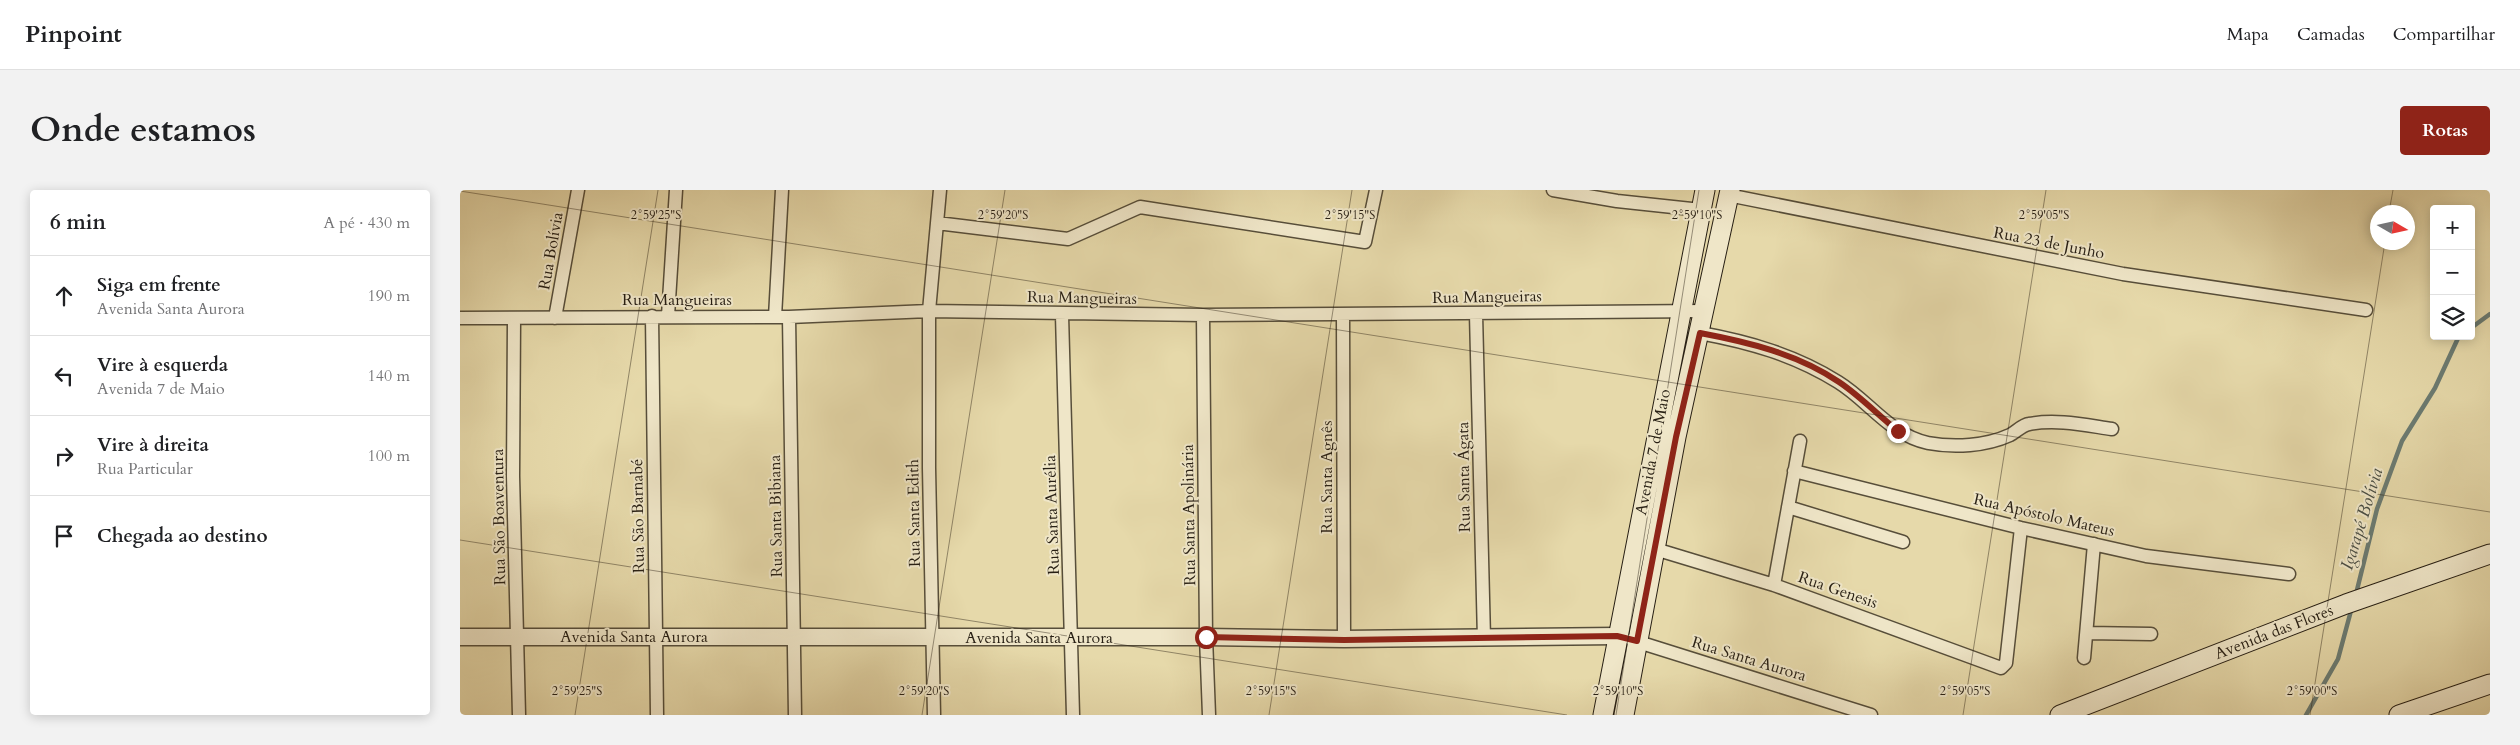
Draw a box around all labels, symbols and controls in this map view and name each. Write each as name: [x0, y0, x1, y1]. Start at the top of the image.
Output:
text: Pinpoint: [25, 18, 122, 51]
text: Mapa: [2227, 22, 2269, 47]
text: Camadas: [2297, 22, 2365, 47]
text: Compartilhar: [2393, 22, 2495, 47]
text: Onde estamos: [30, 106, 256, 154]
button: Rotas: [2400, 106, 2490, 155]
north arrow: [2370, 205, 2415, 250]
map controls: [2430, 205, 2475, 340]
button: +: [2430, 205, 2475, 250]
text: 2°59'25"S: [631, 207, 681, 223]
text: 2°59'20"S: [978, 207, 1028, 223]
text: 2°59'15"S: [1325, 207, 1375, 223]
text: 2°59'10"S: [1672, 207, 1722, 223]
text: 2°59'05"S: [2019, 207, 2069, 223]
text: 6 min: [50, 208, 106, 237]
street label: Rua Bolívia: [533, 210, 569, 292]
text: A pé · 430 m: [323, 212, 410, 234]
street label: Rua 23 de Junho: [1992, 221, 2107, 265]
button: −: [2430, 250, 2475, 295]
text: Siga em frente: [97, 272, 221, 298]
icon: ahead: [50, 282, 78, 310]
text: 190 m: [368, 285, 410, 307]
street label: Rua Mangueiras: [1432, 285, 1542, 309]
street label: Rua Mangueiras: [1027, 286, 1137, 310]
street label: Rua Mangueiras: [622, 289, 732, 311]
button: layers: [2430, 295, 2475, 340]
text: Avenida Santa Aurora: [97, 298, 245, 320]
text: Vire à esquerda: [97, 352, 228, 378]
icon: left: [50, 362, 78, 390]
text: 140 m: [368, 365, 410, 387]
text: Avenida 7 de Maio: [97, 378, 225, 400]
street label: Avenida 7 de Maio: [1630, 387, 1676, 517]
street label: Rua Santa Agnês: [1316, 420, 1338, 534]
route end: [1887, 420, 1910, 443]
street label: Rua Santa Ágata: [1452, 421, 1476, 532]
text: Vire à direita: [97, 432, 209, 458]
icon: right: [50, 442, 78, 470]
street label: Rua Santa Apolinária: [1177, 444, 1201, 586]
text: 100 m: [368, 445, 410, 467]
street label: Rua São Boaventura: [487, 448, 511, 585]
street label: Rua Santa Bibiana: [764, 454, 788, 578]
street label: Rua Santa Aurélia: [1039, 455, 1065, 575]
text: Rua Particular: [97, 458, 193, 480]
street label: Rua São Barnabé: [626, 459, 650, 573]
street label: Rua Santa Edith: [902, 459, 926, 567]
water label: Igarapé Bolívia: [2335, 465, 2389, 573]
street label: Rua Apóstolo Mateus: [1971, 488, 2117, 542]
icon: arrive: [50, 522, 78, 550]
text: Chegada ao destino: [97, 523, 268, 549]
street label: Rua Genesis: [1795, 566, 1881, 614]
street label: Avenida das Flores: [2212, 599, 2336, 665]
street label: Avenida Santa Aurora: [560, 626, 708, 648]
route start: [1195, 626, 1218, 649]
street label: Avenida Santa Aurora: [965, 627, 1113, 649]
street label: Rua Santa Aurora: [1689, 631, 1809, 687]
text: 2°59'25"S: [552, 683, 602, 699]
text: 2°59'20"S: [899, 683, 949, 699]
text: 2°59'15"S: [1246, 683, 1296, 699]
text: 2°59'10"S: [1593, 683, 1643, 699]
text: 2°59'05"S: [1940, 683, 1990, 699]
text: 2°59'00"S: [2287, 683, 2337, 699]

